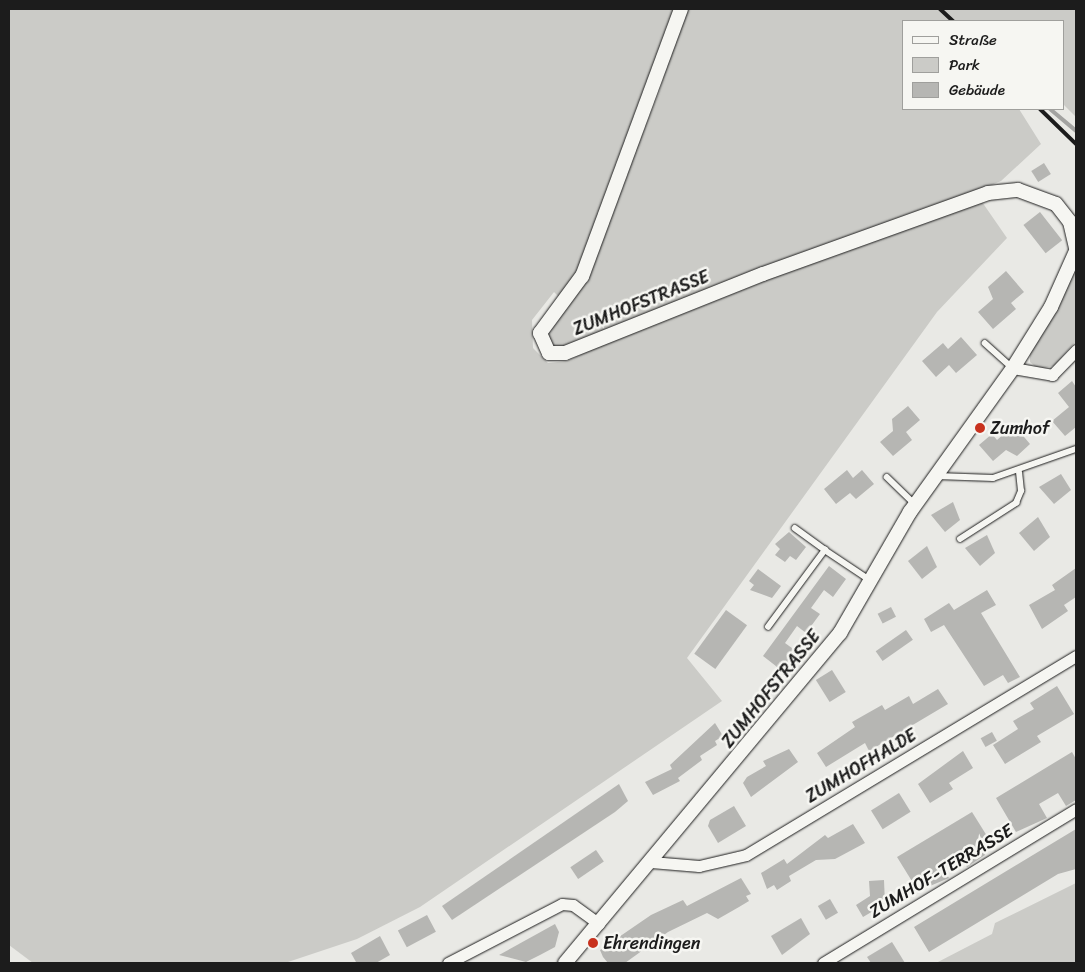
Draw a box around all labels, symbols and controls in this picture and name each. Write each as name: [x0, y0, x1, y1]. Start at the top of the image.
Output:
legend: [902, 20, 1065, 110]
text: Straße: [949, 27, 997, 53]
text: Park: [949, 52, 980, 78]
text: Gebäude: [949, 77, 1005, 103]
street label: ZUMHOFSTRASSE: [570, 266, 712, 340]
place label: Zumhof: [990, 417, 1050, 439]
marker: Zumhof: [974, 422, 986, 434]
street label: ZUMHOFSTRASSE: [717, 626, 825, 752]
street label: ZUMHOFHALDE: [802, 724, 920, 808]
street label: ZUMHOF-TERRASSE: [865, 819, 1017, 923]
place label: Ehrendingen: [603, 932, 700, 954]
marker: Ehrendingen: [587, 937, 599, 949]

